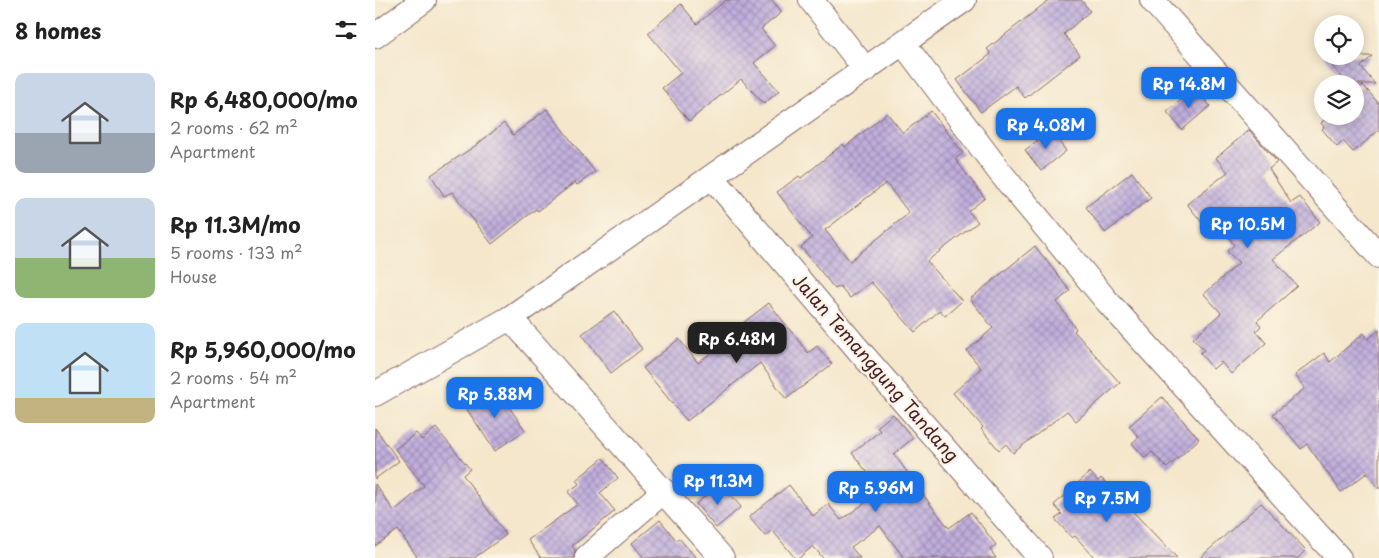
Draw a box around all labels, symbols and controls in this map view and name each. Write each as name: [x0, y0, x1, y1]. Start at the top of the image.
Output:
text: 8 homes: [15, 14, 101, 46]
map controls: [1314, 15, 1364, 125]
button: locate: [1314, 15, 1364, 65]
icon: filters: [332, 16, 360, 44]
pin: Rp 14.8M: [1137, 66, 1241, 109]
text: Rp 14.8M: [1152, 71, 1226, 95]
button: layers: [1314, 75, 1364, 125]
text: Rp 6,480,000/mo: [170, 83, 358, 115]
icon: home: [55, 93, 115, 153]
pin: Rp 4.08M: [994, 108, 1098, 150]
text: Rp 4.08M: [1007, 112, 1085, 136]
text: 2 rooms · 62 m²: [170, 115, 298, 139]
text: Apartment: [170, 139, 255, 163]
pin: Rp 10.5M: [1196, 206, 1300, 249]
text: Rp 11.3M/mo: [170, 208, 301, 240]
text: Rp 10.5M: [1211, 211, 1285, 235]
icon: home: [55, 218, 115, 278]
text: 5 rooms · 133 m²: [170, 240, 303, 264]
text: House: [170, 264, 217, 288]
street label: Jalan Temanggung Tandang: [786, 267, 966, 467]
pin: Rp 6.48M: [685, 322, 789, 364]
text: Rp 6.48M: [699, 326, 775, 350]
text: Rp 5,960,000/mo: [170, 333, 356, 365]
icon: home: [55, 343, 115, 403]
text: 2 rooms · 54 m²: [170, 365, 297, 389]
pin: Rp 5.88M: [443, 376, 547, 419]
text: Rp 5.88M: [457, 381, 533, 405]
text: Apartment: [170, 389, 255, 413]
pin: Rp 11.3M: [666, 464, 770, 506]
text: Rp 11.3M: [683, 468, 753, 492]
pin: Rp 5.96M: [824, 470, 928, 513]
text: Rp 5.96M: [838, 475, 914, 499]
pin: Rp 7.5M: [1061, 480, 1153, 523]
text: Rp 7.5M: [1075, 485, 1139, 509]

